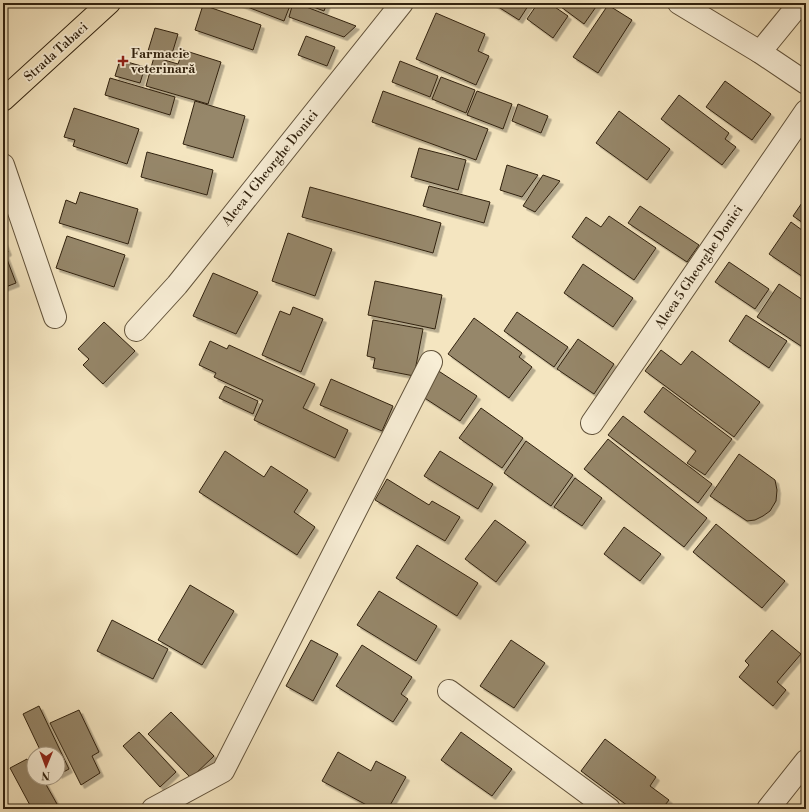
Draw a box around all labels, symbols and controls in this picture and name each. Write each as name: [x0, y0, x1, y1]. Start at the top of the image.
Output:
street label: Strada Tabaci: [21, 19, 91, 85]
place label: Farmacie veterinară: [130, 46, 196, 77]
marker: Farmacie veterinară: [118, 56, 128, 66]
street label: Aleea 1 Gheorghe Donici: [218, 107, 322, 230]
street label: Aleea 5 Gheorghe Donici: [651, 202, 746, 333]
north arrow: [26, 746, 66, 786]
text: N: [41, 768, 50, 782]

